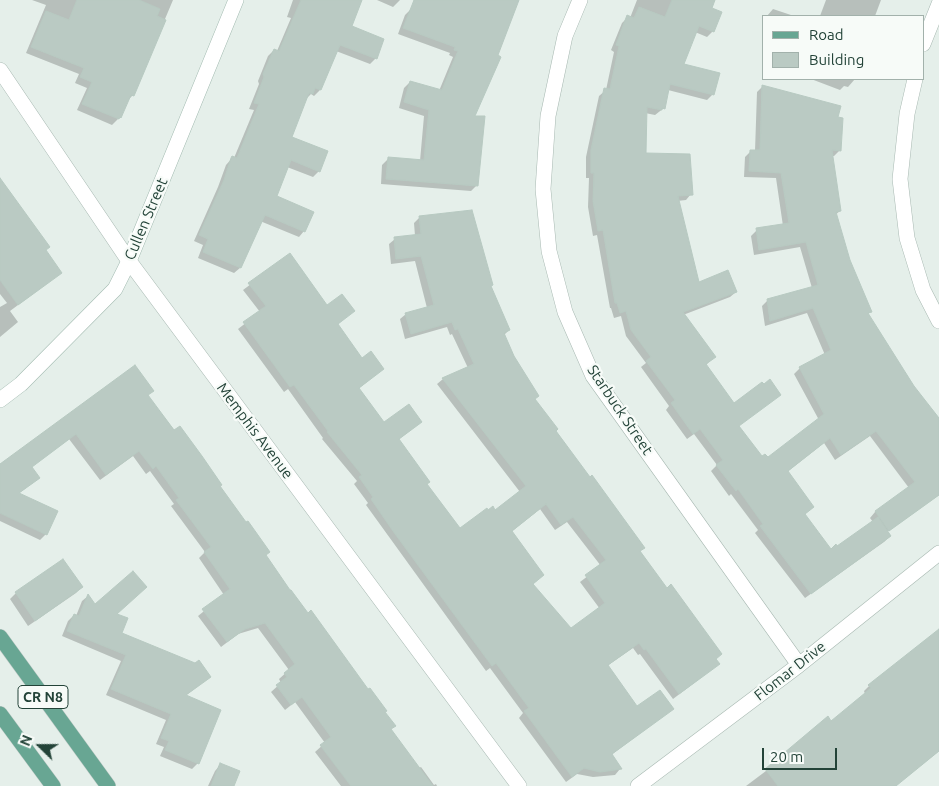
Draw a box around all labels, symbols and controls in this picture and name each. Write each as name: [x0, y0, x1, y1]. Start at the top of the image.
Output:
legend: [762, 15, 924, 80]
text: Road: [809, 26, 844, 43]
text: Building: [809, 51, 864, 68]
street label: Cullen Street: [121, 175, 171, 263]
street label: Starbuck Street: [583, 362, 657, 458]
street label: Memphis Avenue: [213, 379, 297, 483]
street label: Flomar Drive: [751, 637, 829, 705]
road number: CR N8: [18, 686, 68, 709]
north arrow: [15, 721, 65, 771]
text: N: [17, 733, 35, 748]
scale bar: [764, 738, 839, 770]
text: 20 m: [770, 748, 803, 765]

